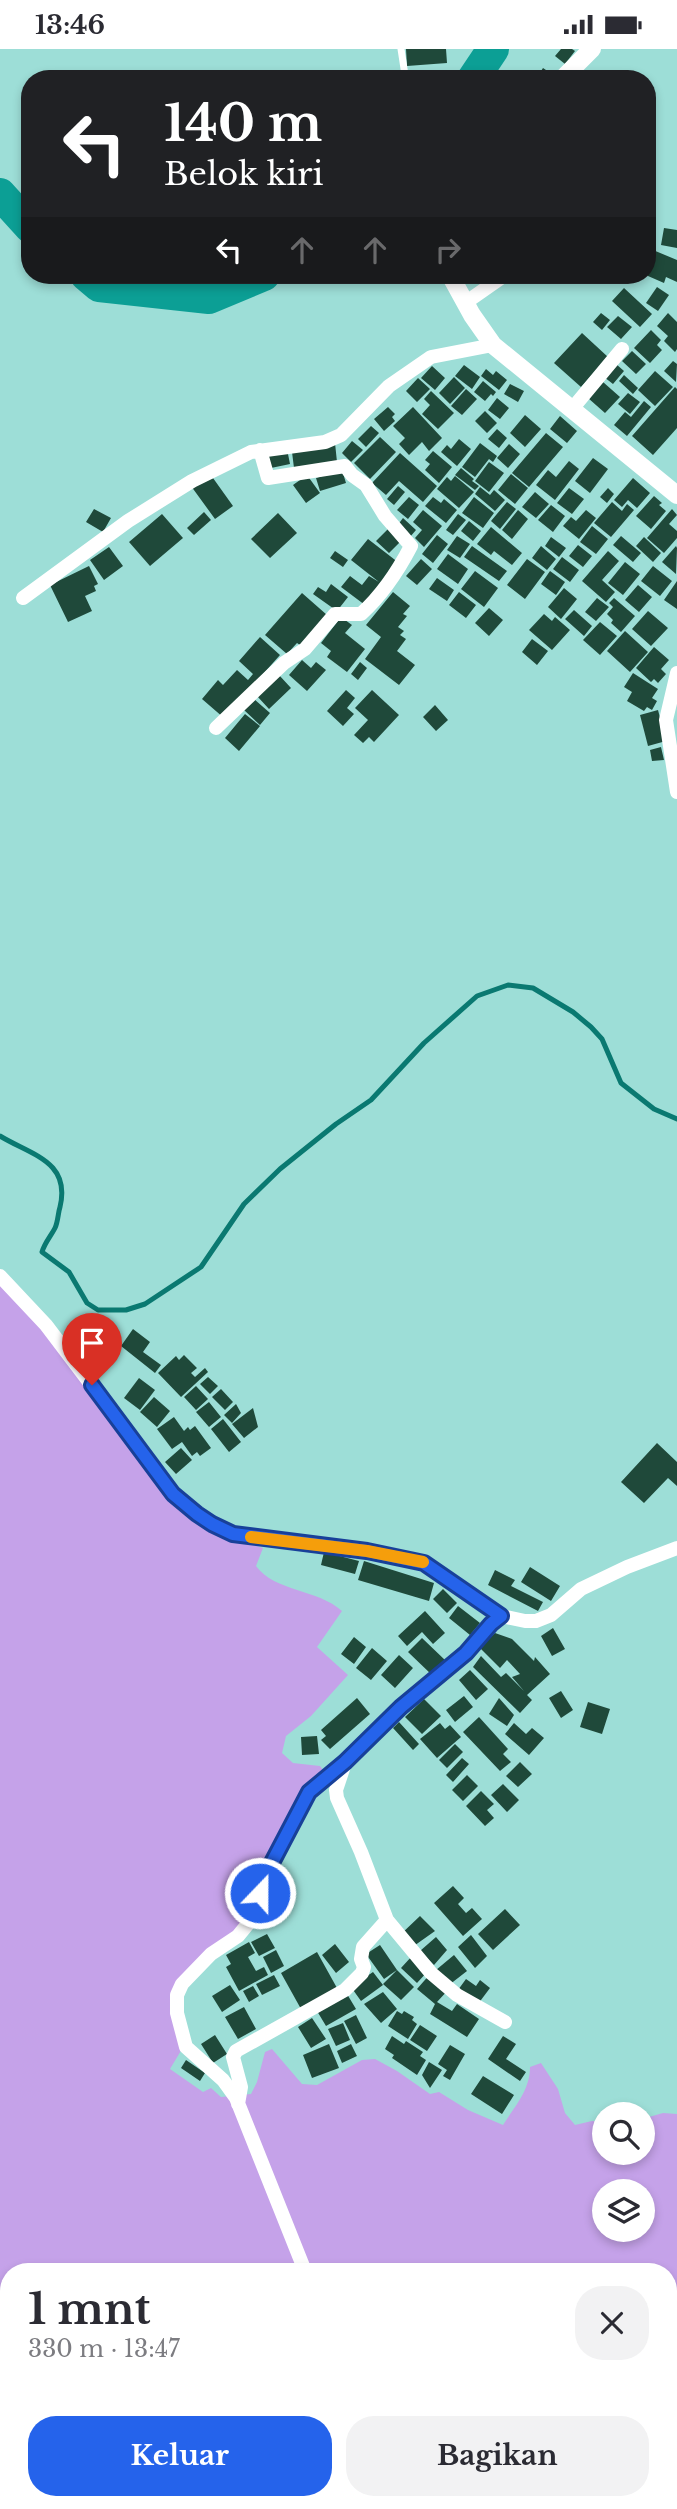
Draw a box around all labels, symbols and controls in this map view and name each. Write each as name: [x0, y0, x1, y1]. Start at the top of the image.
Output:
text: 13:46: [35, 9, 105, 41]
text: 140 m: [164, 93, 322, 154]
icon: left: [49, 98, 140, 189]
text: Belok kiri: [164, 154, 323, 194]
icon: left: [210, 231, 248, 269]
icon: ahead: [283, 231, 321, 269]
icon: ahead: [356, 231, 394, 269]
icon: right: [429, 231, 467, 269]
pin: [62, 1313, 122, 1385]
icon: arrive: [73, 1324, 111, 1362]
position arrow: [223, 1856, 297, 1930]
map controls: [592, 2102, 655, 2242]
button: search: [592, 2102, 655, 2165]
button: layers: [592, 2179, 655, 2242]
text: 1 mnt: [28, 2283, 151, 2335]
button: close: [575, 2286, 649, 2360]
text: 330 m · 13:47: [28, 2335, 180, 2363]
button: Keluar: [28, 2416, 332, 2496]
button: Bagikan: [346, 2416, 649, 2496]

